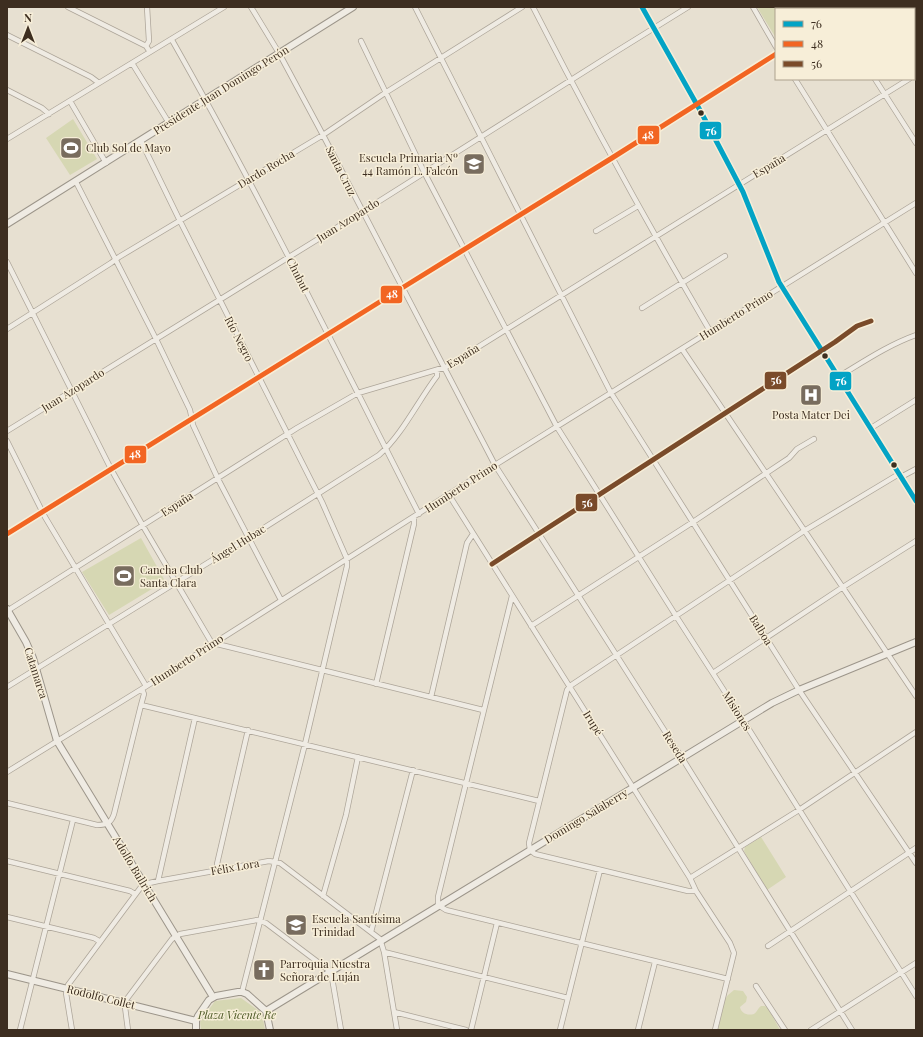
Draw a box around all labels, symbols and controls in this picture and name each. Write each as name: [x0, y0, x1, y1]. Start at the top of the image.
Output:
north arrow: [8, 8, 48, 48]
legend: [775, 8, 915, 80]
text: N: [24, 10, 32, 25]
text: 76: [811, 15, 822, 31]
text: 48: [811, 35, 823, 51]
street label: Presidente Juan Domingo Perón: [150, 41, 292, 138]
text: 56: [811, 55, 822, 71]
unlabelled marker: [696, 108, 706, 118]
line badge: 76: [699, 121, 722, 140]
text: 76: [705, 123, 717, 138]
line badge: 48: [637, 125, 660, 145]
text: 48: [642, 127, 654, 142]
sports icon: Club Sol de Mayo: [58, 135, 84, 161]
place label: Club Sol de Mayo: [86, 140, 171, 155]
street label: Santa Cruz: [322, 143, 360, 198]
street label: Dardo Rocha: [235, 145, 297, 191]
place label: Escuela Primaria Nº 44 Ramón L. Falcón: [359, 150, 458, 178]
street label: España: [750, 150, 788, 181]
school or university icon: Escuela Primaria Nº 44 Ramón L. Falcón: [461, 151, 487, 177]
street label: Juan Azopardo: [313, 194, 382, 245]
street label: Chubut: [283, 255, 314, 295]
line badge: 48: [380, 285, 403, 304]
text: 48: [386, 286, 398, 301]
street label: Humberto Primo: [696, 286, 775, 343]
street label: Río Negro: [222, 314, 257, 364]
street label: España: [444, 340, 482, 371]
unlabelled marker: [820, 351, 830, 361]
street label: Juan Azopardo: [38, 364, 107, 415]
line badge: 56: [764, 371, 787, 390]
line badge: 76: [829, 371, 852, 391]
text: 56: [770, 372, 782, 387]
text: 76: [835, 373, 847, 388]
hospital icon: Posta Mater Dei: [798, 382, 824, 408]
place label: Posta Mater Dei: [772, 407, 850, 422]
line badge: 48: [124, 445, 147, 464]
text: 48: [129, 446, 141, 461]
street label: Humberto Primo: [421, 457, 500, 516]
unlabelled marker: [889, 460, 899, 470]
street label: España: [158, 487, 196, 520]
line badge: 56: [575, 493, 598, 512]
text: 56: [581, 495, 593, 510]
street label: Ángel Hubac: [207, 521, 268, 567]
place label: Cancha Club Santa Clara: [140, 562, 203, 590]
sports icon: Cancha Club Santa Clara: [111, 563, 137, 589]
street label: Balboa: [746, 612, 777, 648]
street label: Humberto Primo: [147, 630, 226, 689]
street label: Catamarca: [21, 645, 52, 701]
street label: Misiones: [719, 688, 755, 733]
street label: Irupé: [580, 707, 607, 739]
street label: Reseda: [660, 728, 691, 766]
street label: Domingo Salaberry: [541, 784, 631, 846]
street label: Adolfo Bullrich: [109, 832, 161, 905]
street label: Félix Lora: [209, 855, 261, 878]
place label: Escuela Santísima Trinidad: [312, 911, 401, 939]
school or university icon: Escuela Santísima Trinidad: [283, 912, 309, 938]
place label: Parroquia Nuestra Señora de Luján: [280, 956, 371, 984]
church icon: Parroquia Nuestra Señora de Luján: [251, 957, 277, 983]
street label: Rodolfo Collet: [65, 981, 137, 1012]
park label: Plaza Vicente Re: [197, 1007, 276, 1022]

